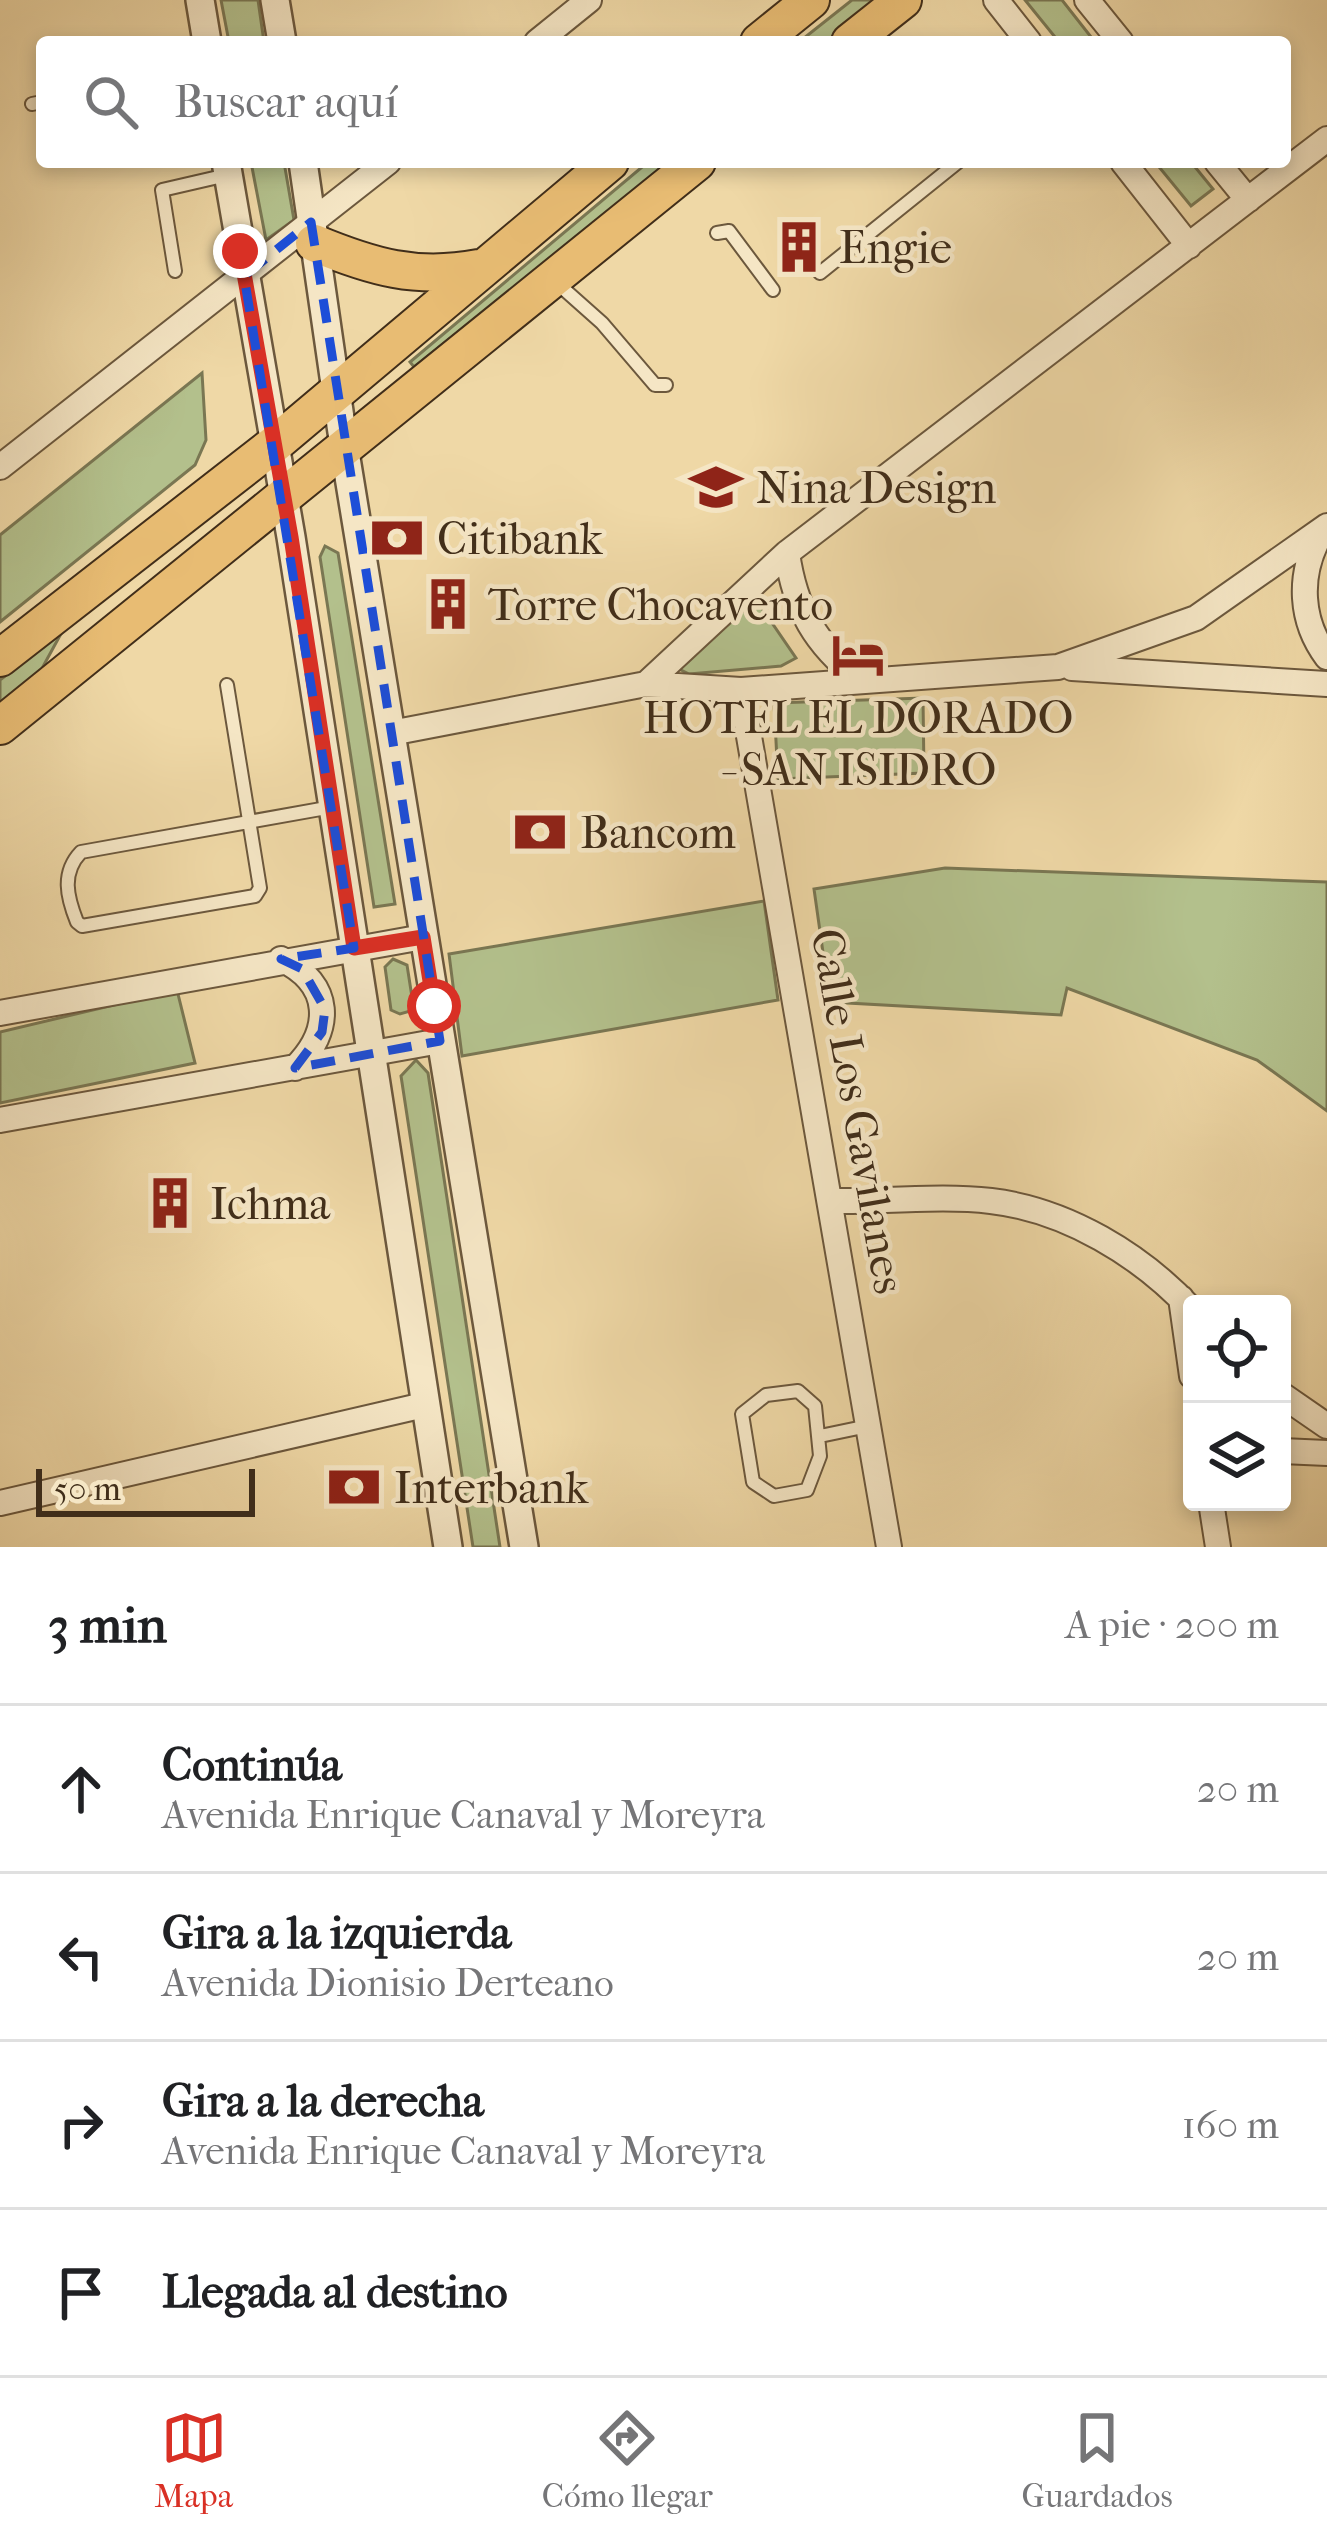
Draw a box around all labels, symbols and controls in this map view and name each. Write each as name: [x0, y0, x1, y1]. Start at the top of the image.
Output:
search box: [36, 36, 1291, 168]
icon: search: [78, 69, 144, 135]
text: Buscar aquí: [174, 76, 398, 129]
building icon: Engie: [770, 218, 828, 276]
place label: Engie: [839, 222, 952, 275]
route end: [213, 224, 267, 278]
school or university icon: Nina Design: [687, 458, 745, 516]
place label: Nina Design: [756, 462, 996, 515]
bank icon: Citibank: [368, 509, 426, 567]
place label: Citibank: [437, 513, 604, 566]
building icon: Torre Chocavento: [419, 575, 477, 633]
place label: Torre Chocavento: [488, 579, 833, 632]
hotel icon: HOTEL EL DORADO - SAN ISIDRO: [829, 626, 887, 684]
place label: HOTEL EL DORADO - SAN ISIDRO: [643, 692, 1073, 797]
bank icon: Bancom: [511, 803, 569, 861]
place label: Bancom: [580, 807, 736, 860]
street label: Calle Los Gavilanes: [799, 925, 916, 1298]
route start: [407, 979, 461, 1033]
building icon: Ichma: [141, 1174, 199, 1232]
place label: Ichma: [210, 1178, 331, 1231]
map controls: [1183, 1295, 1291, 1511]
button: locate: [1183, 1295, 1291, 1403]
button: layers: [1183, 1403, 1291, 1511]
bank icon: Interbank: [325, 1458, 383, 1516]
place label: Interbank: [394, 1462, 589, 1515]
scale bar: [36, 1463, 255, 1516]
text: 50 m: [54, 1470, 121, 1509]
text: 3 min: [48, 1595, 167, 1655]
text: A pie · 200 m: [1065, 1602, 1279, 1648]
text: Continúa: [162, 1739, 342, 1792]
icon: ahead: [48, 1756, 114, 1822]
text: 20 m: [1197, 1766, 1279, 1812]
text: Avenida Enrique Canaval y Moreyra: [162, 1792, 765, 1838]
text: Gira a la izquierda: [162, 1907, 511, 1960]
icon: left: [48, 1924, 114, 1990]
text: 20 m: [1197, 1934, 1279, 1980]
text: Avenida Dionisio Derteano: [162, 1960, 614, 2006]
text: Gira a la derecha: [162, 2075, 484, 2128]
icon: right: [48, 2092, 114, 2158]
text: 160 m: [1182, 2102, 1279, 2148]
text: Avenida Enrique Canaval y Moreyra: [162, 2128, 765, 2174]
icon: arrive: [48, 2260, 114, 2326]
text: Llegada al destino: [162, 2266, 508, 2319]
tab: Mapa: [154, 2405, 233, 2516]
tab: Cómo llegar: [542, 2405, 713, 2516]
tab: Guardados: [1022, 2405, 1173, 2516]

